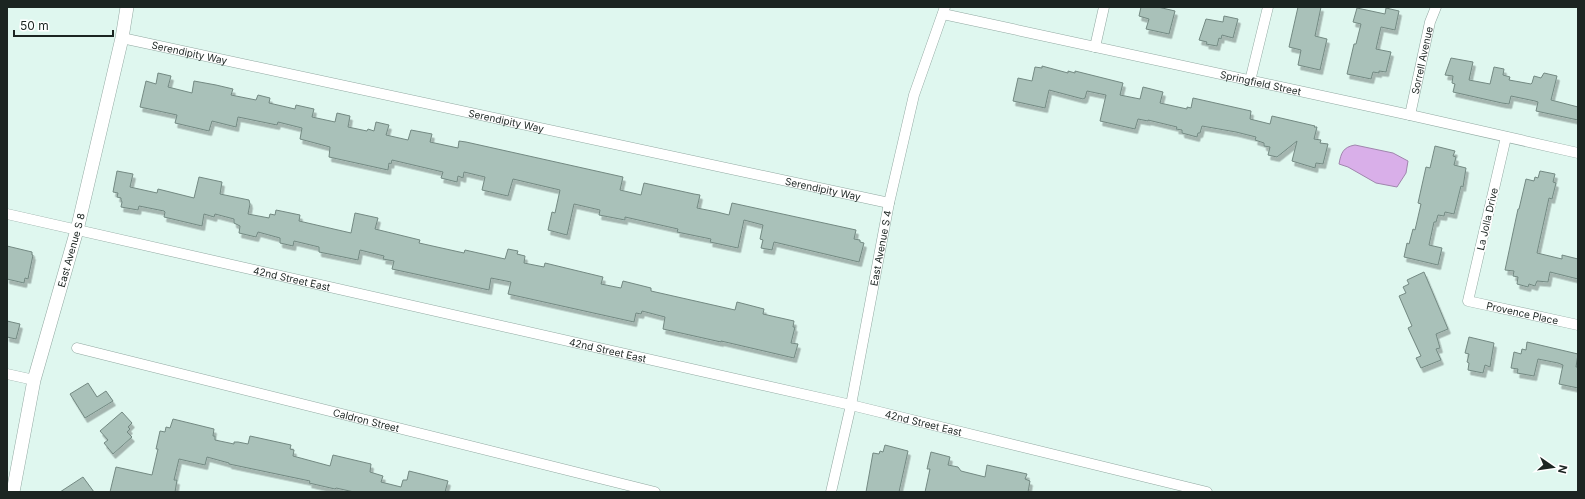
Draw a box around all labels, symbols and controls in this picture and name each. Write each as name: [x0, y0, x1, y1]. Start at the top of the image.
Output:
scale bar: [14, 12, 113, 38]
text: 50 m: [20, 18, 49, 33]
street label: Sorrell Avenue: [1409, 25, 1435, 95]
street label: Serendipity Way: [151, 39, 229, 67]
street label: Springfield Street: [1219, 68, 1303, 97]
street label: Serendipity Way: [467, 107, 546, 135]
street label: Serendipity Way: [784, 175, 862, 203]
street label: La Jolla Drive: [1474, 186, 1500, 251]
street label: East Avenue S 4: [868, 209, 894, 287]
street label: East Avenue S 8: [55, 212, 87, 289]
street label: 42nd Street East: [252, 264, 332, 293]
street label: Provence Place: [1485, 299, 1560, 327]
street label: 42nd Street East: [568, 335, 648, 365]
street label: Caldron Street: [332, 406, 401, 434]
street label: 42nd Street East: [884, 408, 964, 438]
north arrow: [1533, 447, 1573, 487]
text: N: [1555, 464, 1571, 475]

